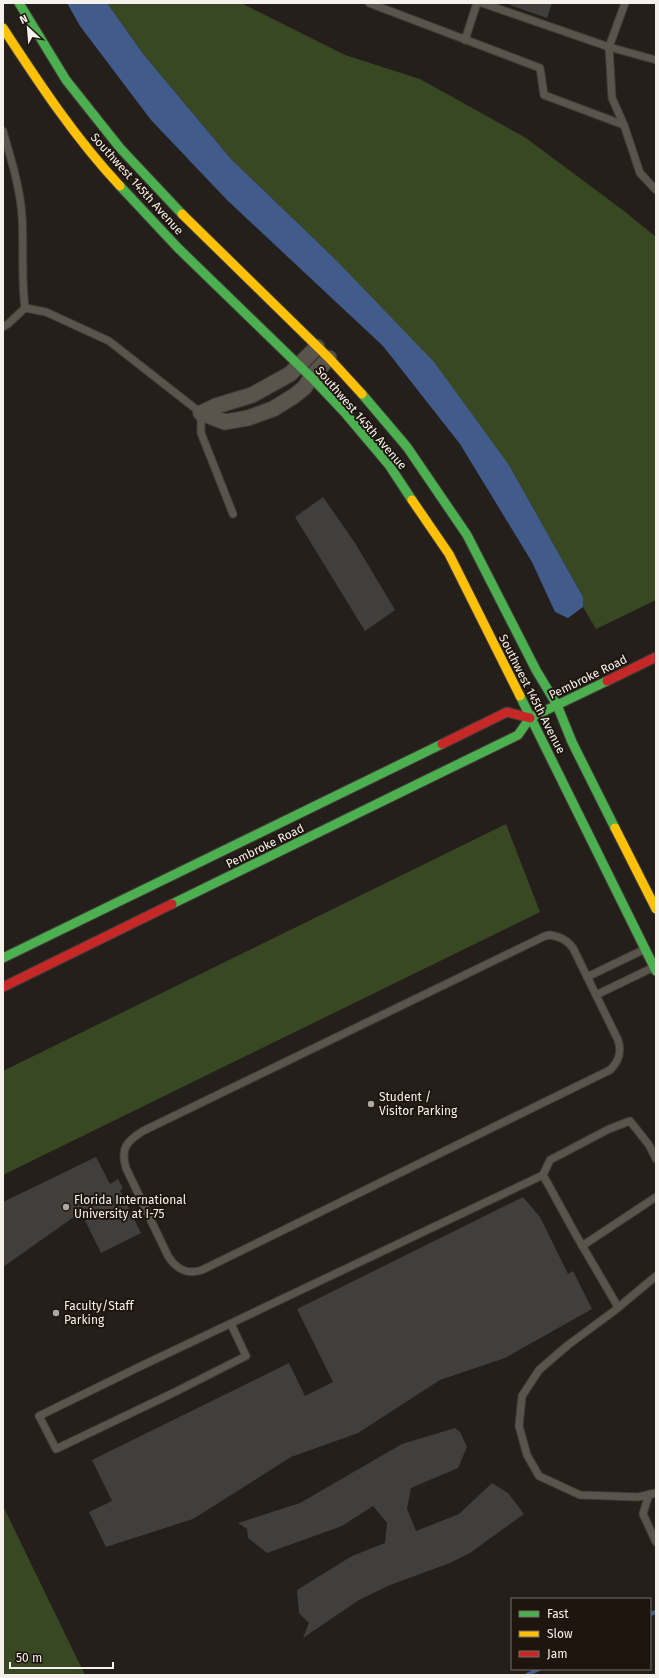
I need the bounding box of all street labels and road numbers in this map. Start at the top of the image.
street label: Southwest 145th Avenue [88,130,186,238]
street label: Southwest 145th Avenue [312,364,410,472]
street label: Southwest 145th Avenue [496,632,568,756]
street label: Pembroke Road [547,652,629,702]
street label: Pembroke Road [224,821,306,871]

